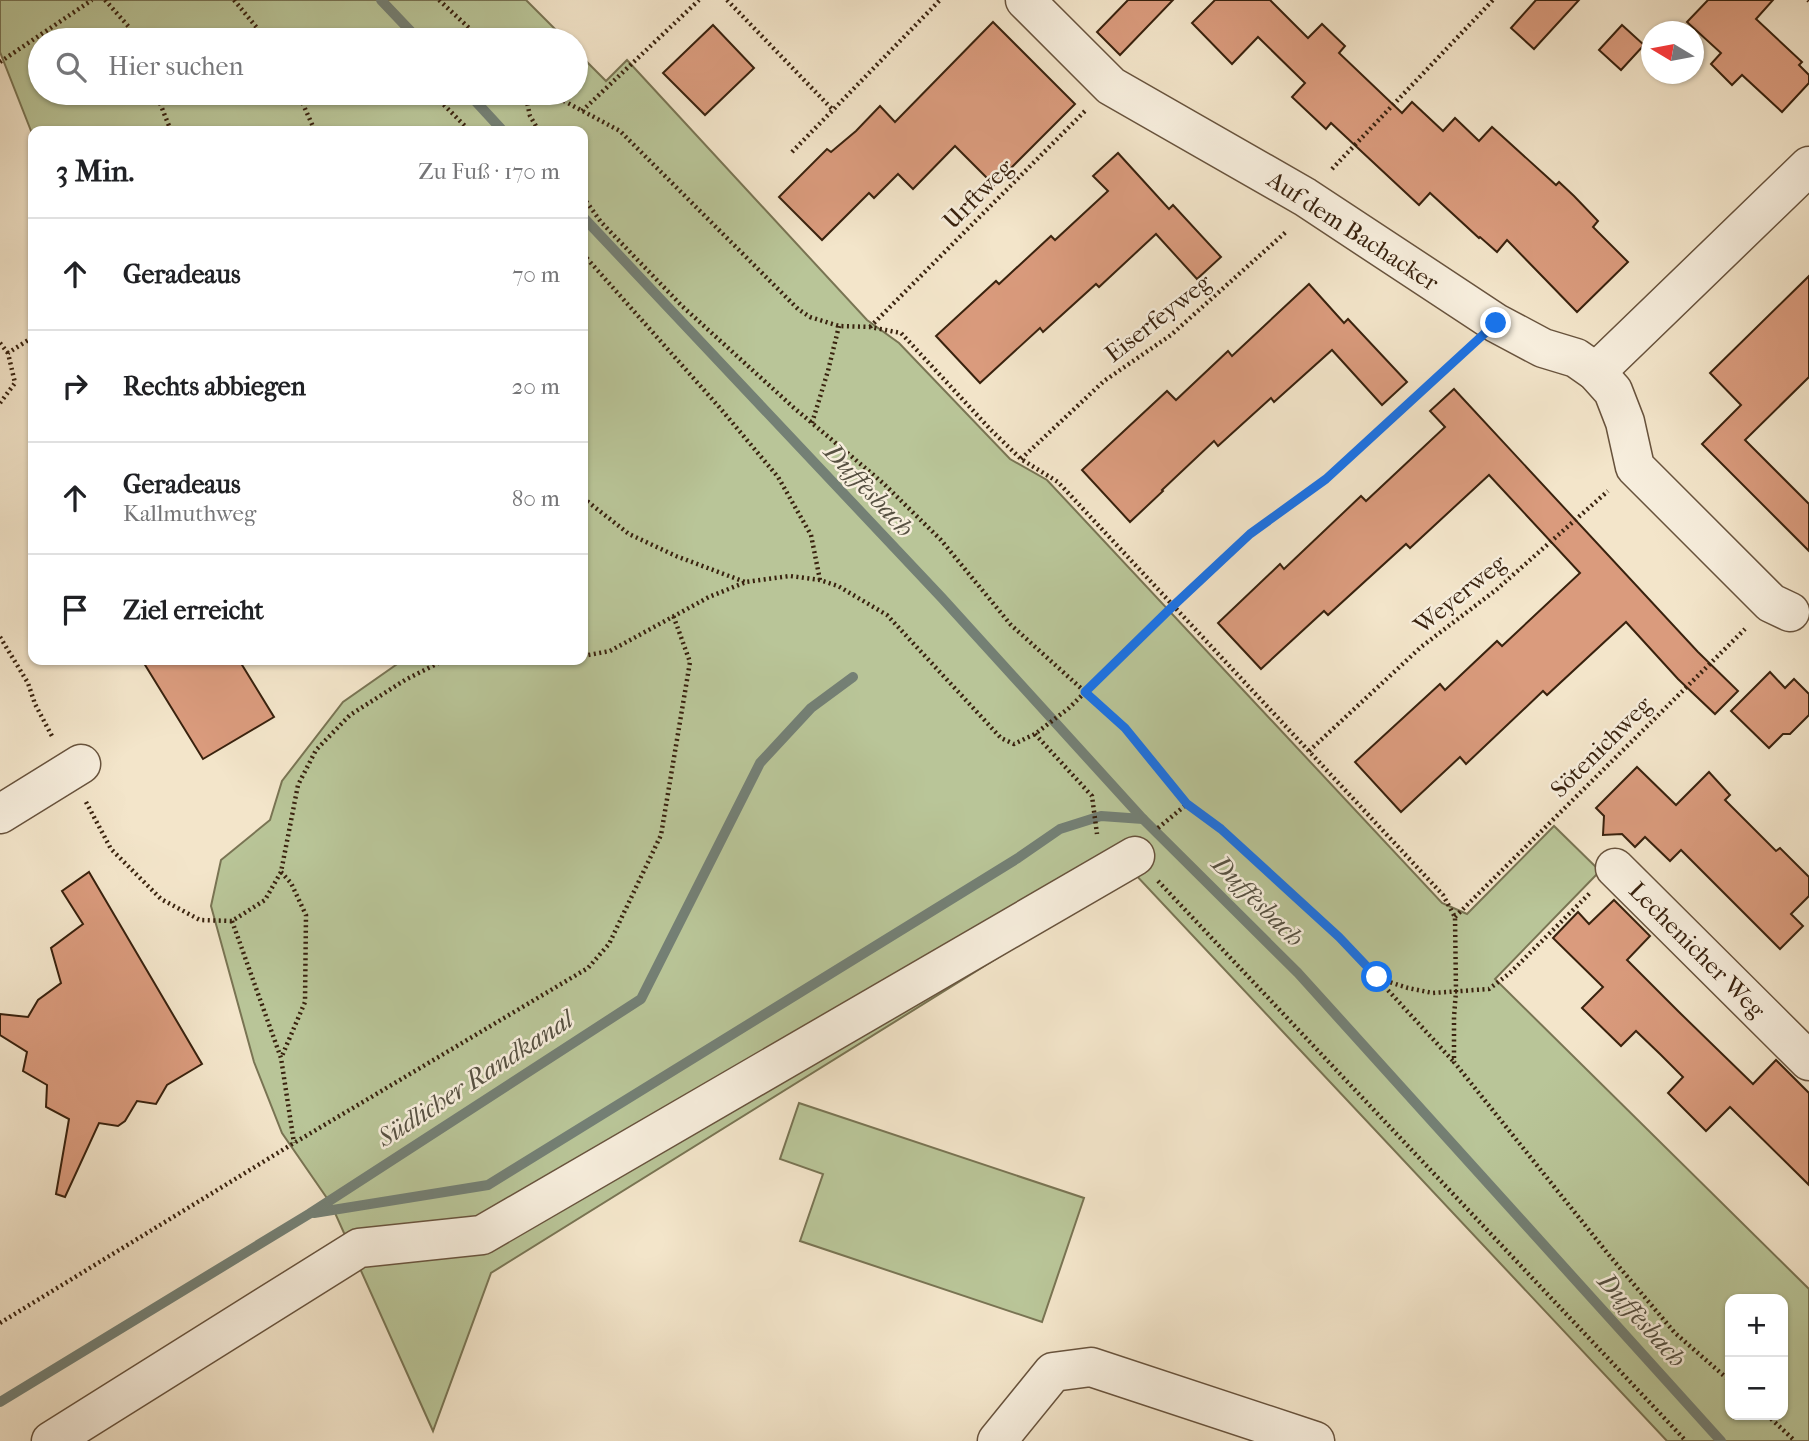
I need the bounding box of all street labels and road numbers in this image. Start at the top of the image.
street label: Urftweg [937,152,1020,235]
street label: Auf dem Bachacker [1261,165,1444,297]
street label: Eiserfeyweg [1099,267,1217,368]
street label: Weyerweg [1408,548,1512,640]
street label: Sötenichweg [1545,690,1658,803]
street label: Lechenicher Weg [1623,876,1772,1025]

